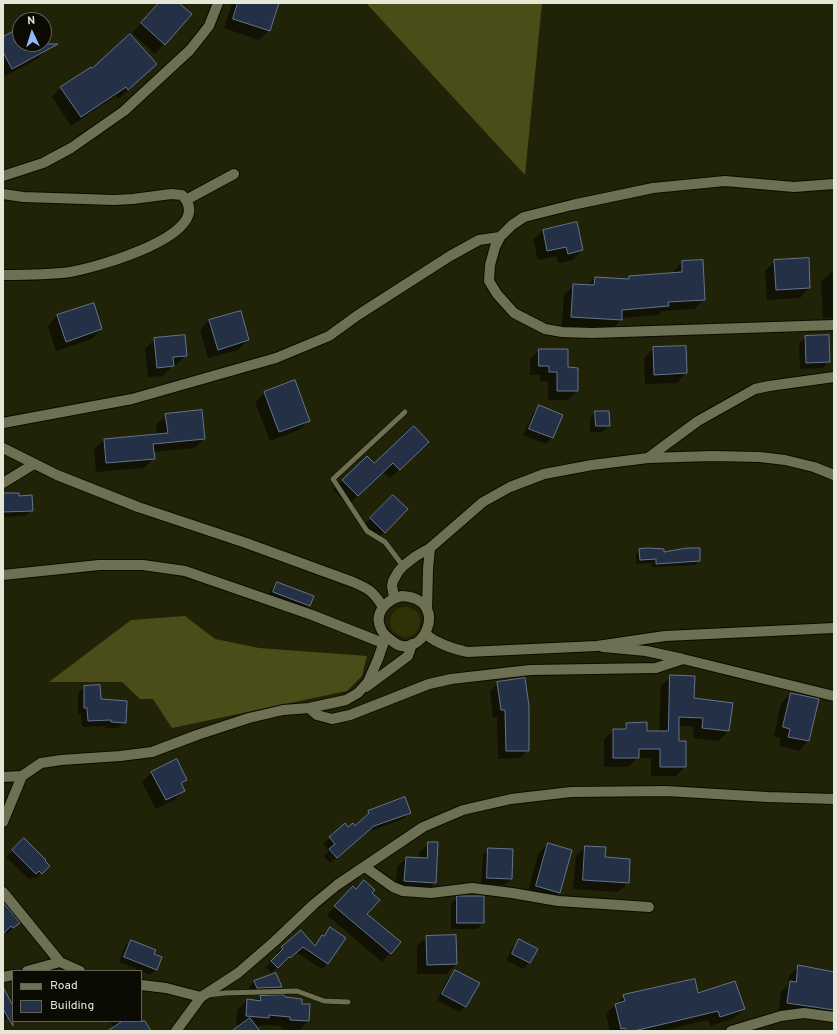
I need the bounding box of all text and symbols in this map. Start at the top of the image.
north arrow [12,12,52,52]
text: N [27,14,36,28]
legend [12,970,142,1022]
text: Road [50,978,78,994]
text: Building [50,998,94,1014]

